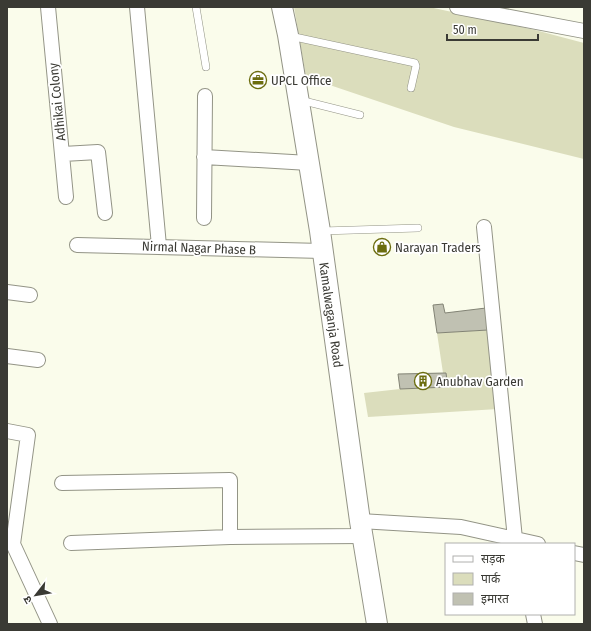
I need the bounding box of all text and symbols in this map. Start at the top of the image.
scale bar [447,16,538,42]
text: 50 m [453,23,477,37]
street label: Adhikai Colony [45,62,69,142]
office icon: UPCL Office [248,70,268,90]
place label: UPCL Office [271,73,332,88]
shop icon: Narayan Traders [372,237,392,257]
street label: Nirmal Nagar Phase B [142,239,256,257]
place label: Narayan Traders [395,240,481,255]
street label: Kamalwaganja Road [316,261,346,369]
building icon: Anubhav Garden [413,371,433,391]
place label: Anubhav Garden [436,374,524,389]
legend [445,543,575,615]
text: सड़क [481,552,506,566]
text: पार्क [481,572,501,586]
north arrow [16,575,56,615]
text: इमारत [481,592,510,606]
text: उ [20,593,35,606]

